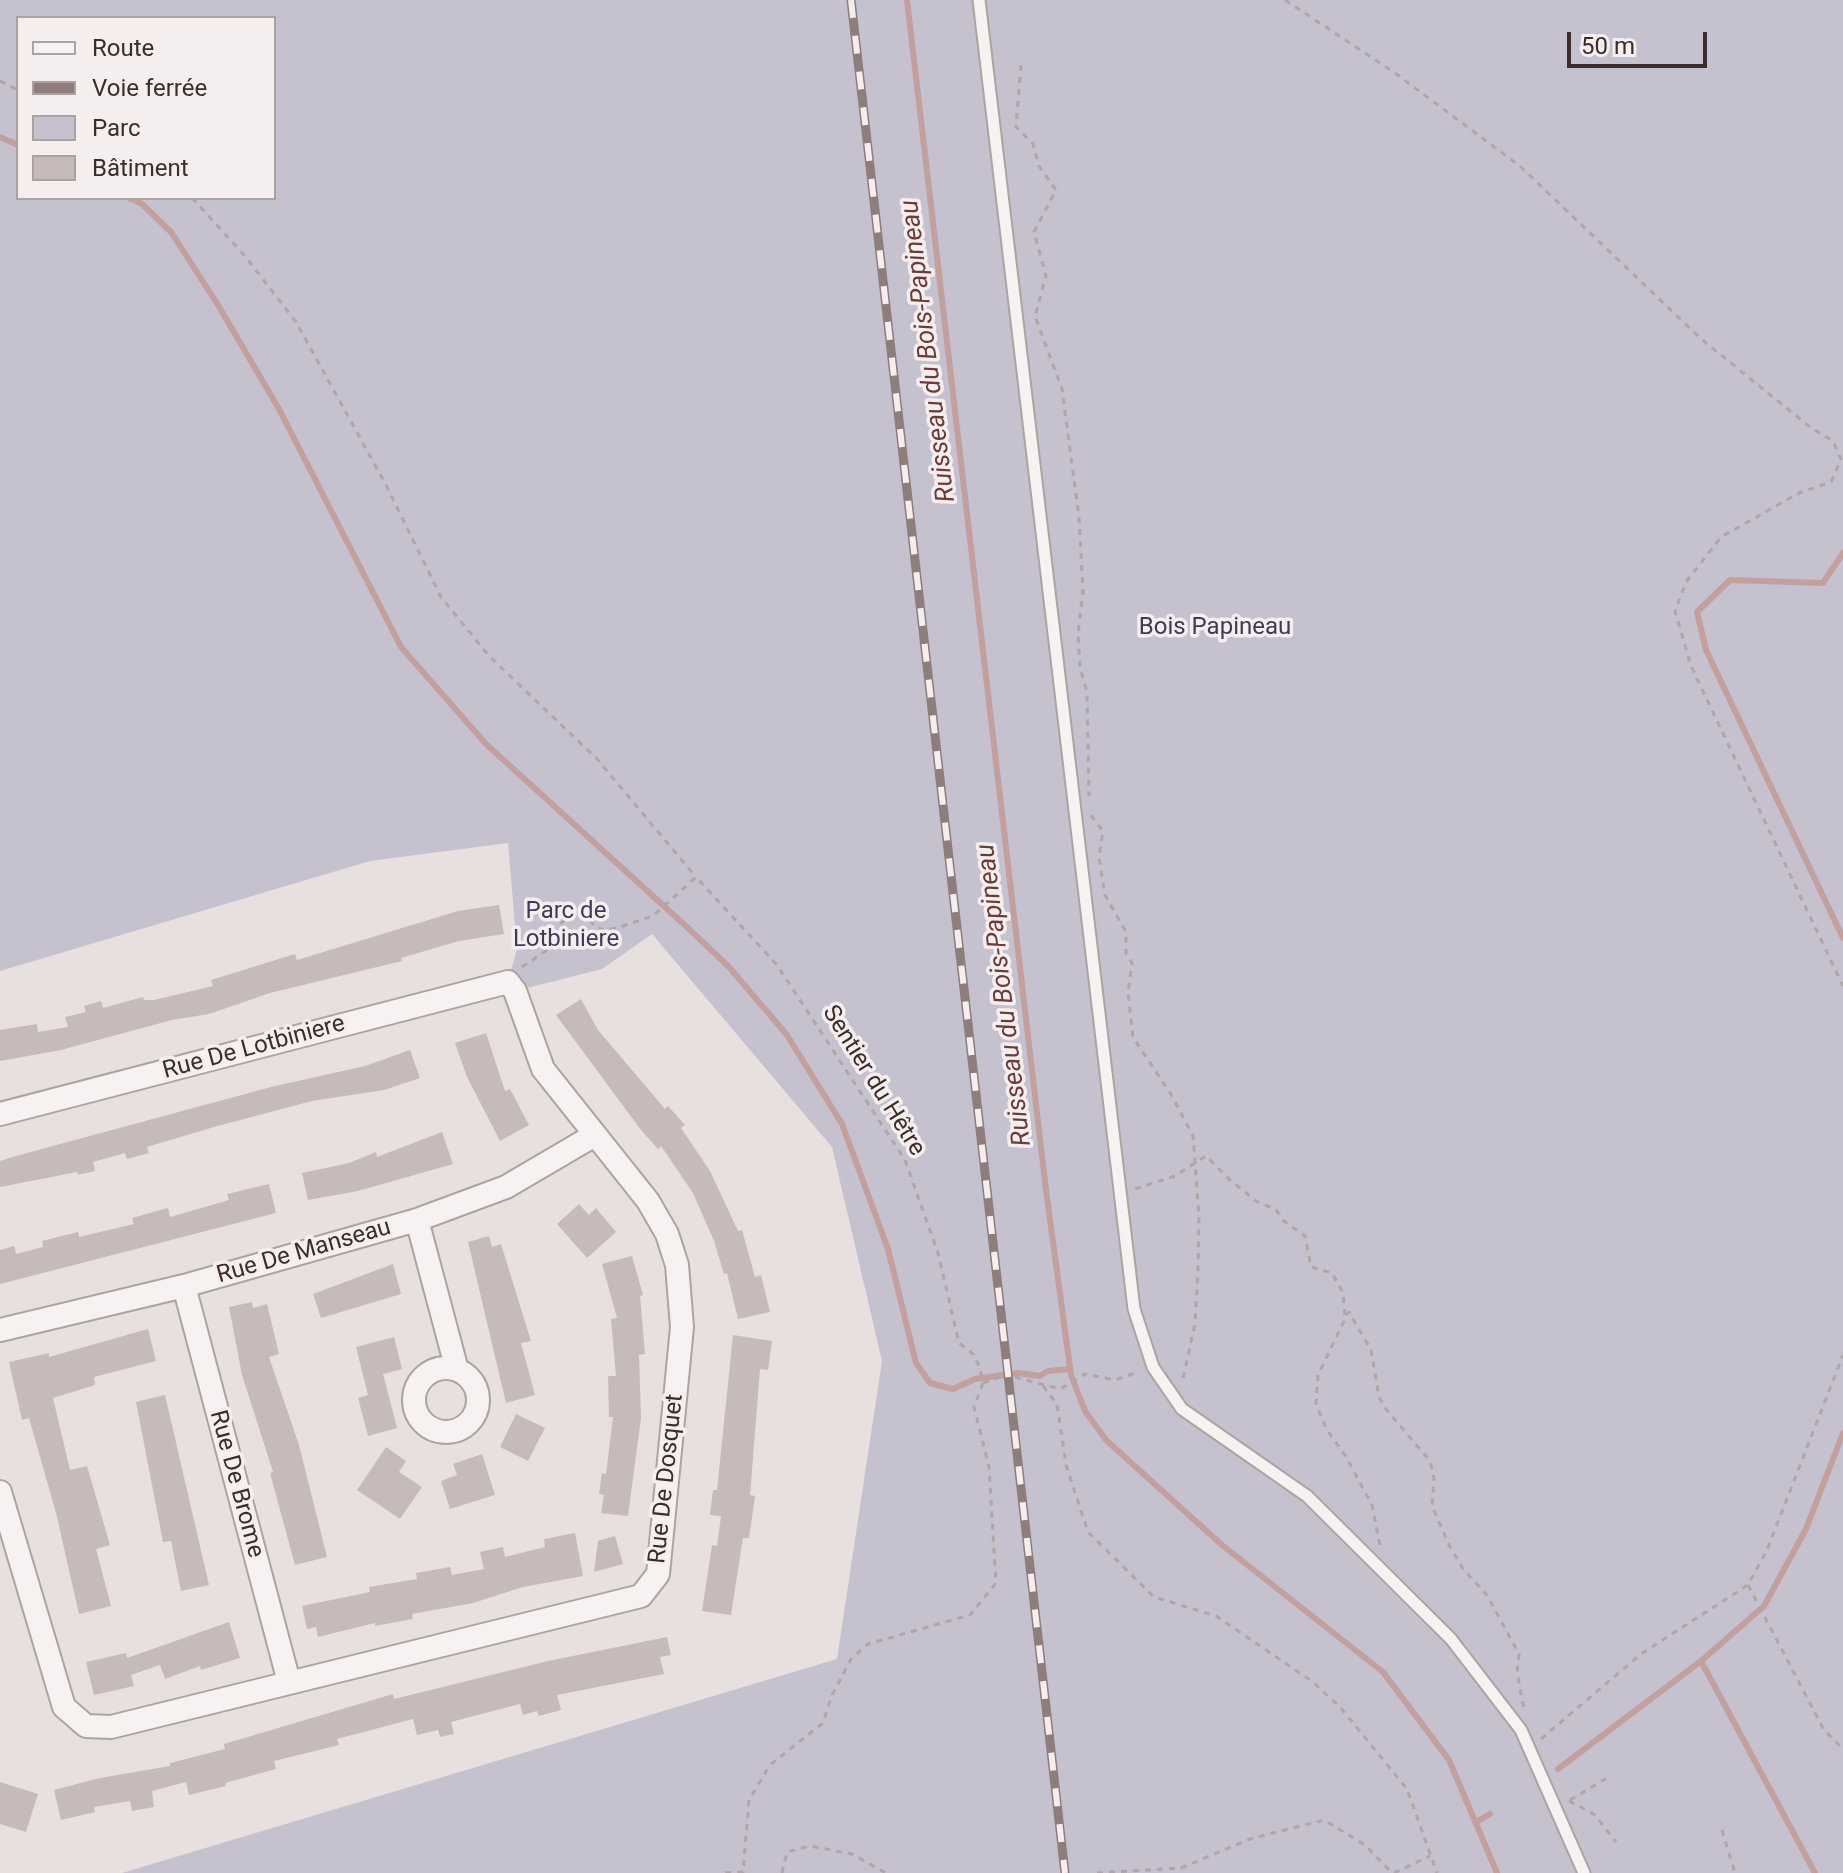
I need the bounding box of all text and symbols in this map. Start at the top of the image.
legend [16,16,276,200]
scale bar [1571,16,1711,66]
text: 50 m [1581,32,1635,60]
text: Route [92,34,154,62]
text: Voie ferrée [92,74,207,102]
text: Parc [92,114,141,142]
text: Bâtiment [92,154,189,182]
water label: Ruisseau du Bois-Papineau [895,198,963,504]
park label: Bois Papineau [1139,614,1291,642]
water label: Ruisseau du Bois-Papineau [971,842,1039,1148]
park label: Parc de Lotbiniere [513,898,619,954]
street label: Sentier du Hêtre [815,1001,931,1161]
street label: Rue De Lotbiniere [160,1010,348,1086]
street label: Rue De Manseau [214,1213,394,1291]
street label: Rue De Dosquet [644,1393,690,1565]
street label: Rue De Brome [202,1407,270,1561]

